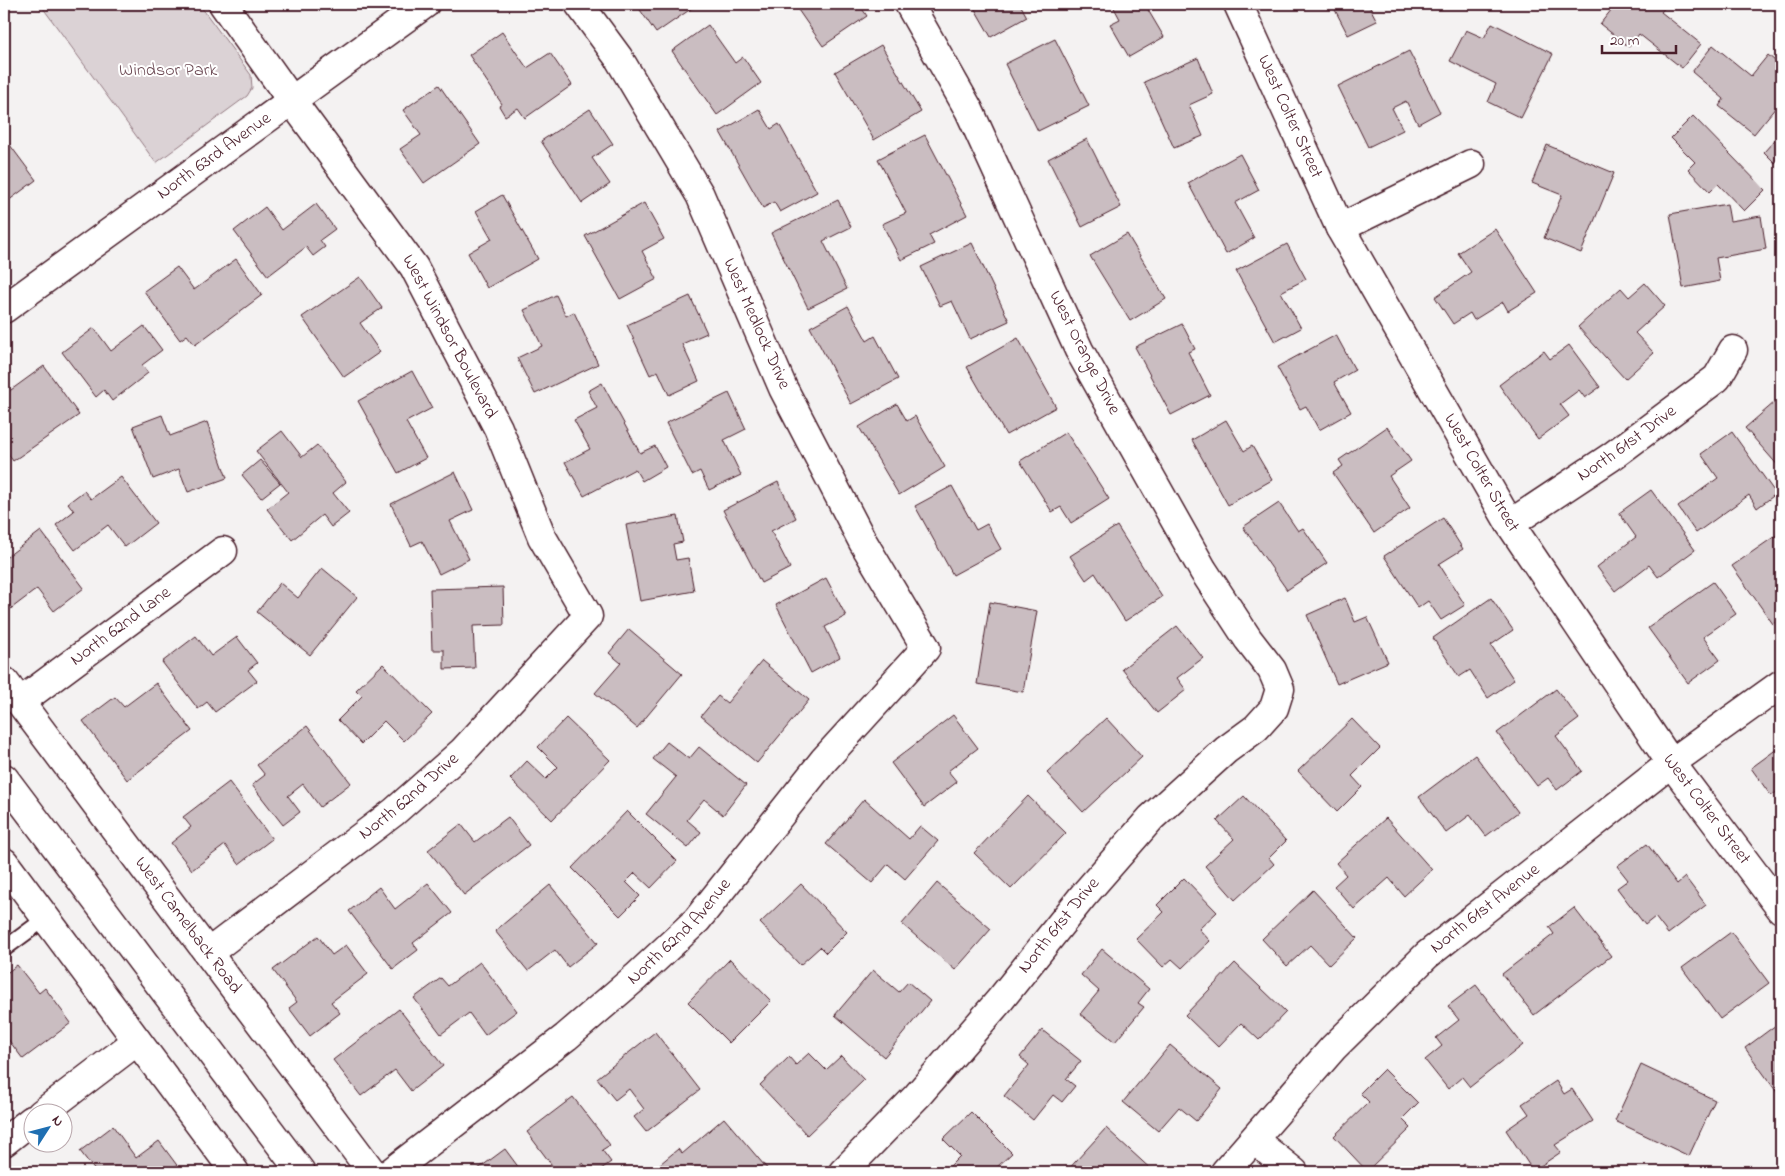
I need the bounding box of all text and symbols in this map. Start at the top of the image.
scale bar [1602,22,1676,54]
text: 20 m [1610,30,1640,52]
street label: West Colter Street [1250,51,1329,183]
park label: Windsor Park [119,58,217,84]
street label: North 63rd Avenue [152,106,278,207]
street label: West Windsor Boulevard [395,250,503,424]
street label: West Medlock Drive [715,254,797,395]
street label: West Orange Drive [1041,287,1127,421]
street label: North 61st Drive [1572,399,1683,489]
street label: West Colter Street [1436,409,1525,538]
street label: North 62nd Lane [65,580,178,673]
street label: North 62nd Drive [354,746,466,847]
street label: West Colter Street [1656,749,1757,871]
street label: West Camelback Road [128,852,247,1000]
street label: North 61st Avenue [1425,857,1547,961]
street label: North 61st Drive [1013,871,1107,980]
street label: North 62nd Avenue [622,872,739,992]
north arrow [22,1104,72,1154]
text: N [46,1111,69,1131]

